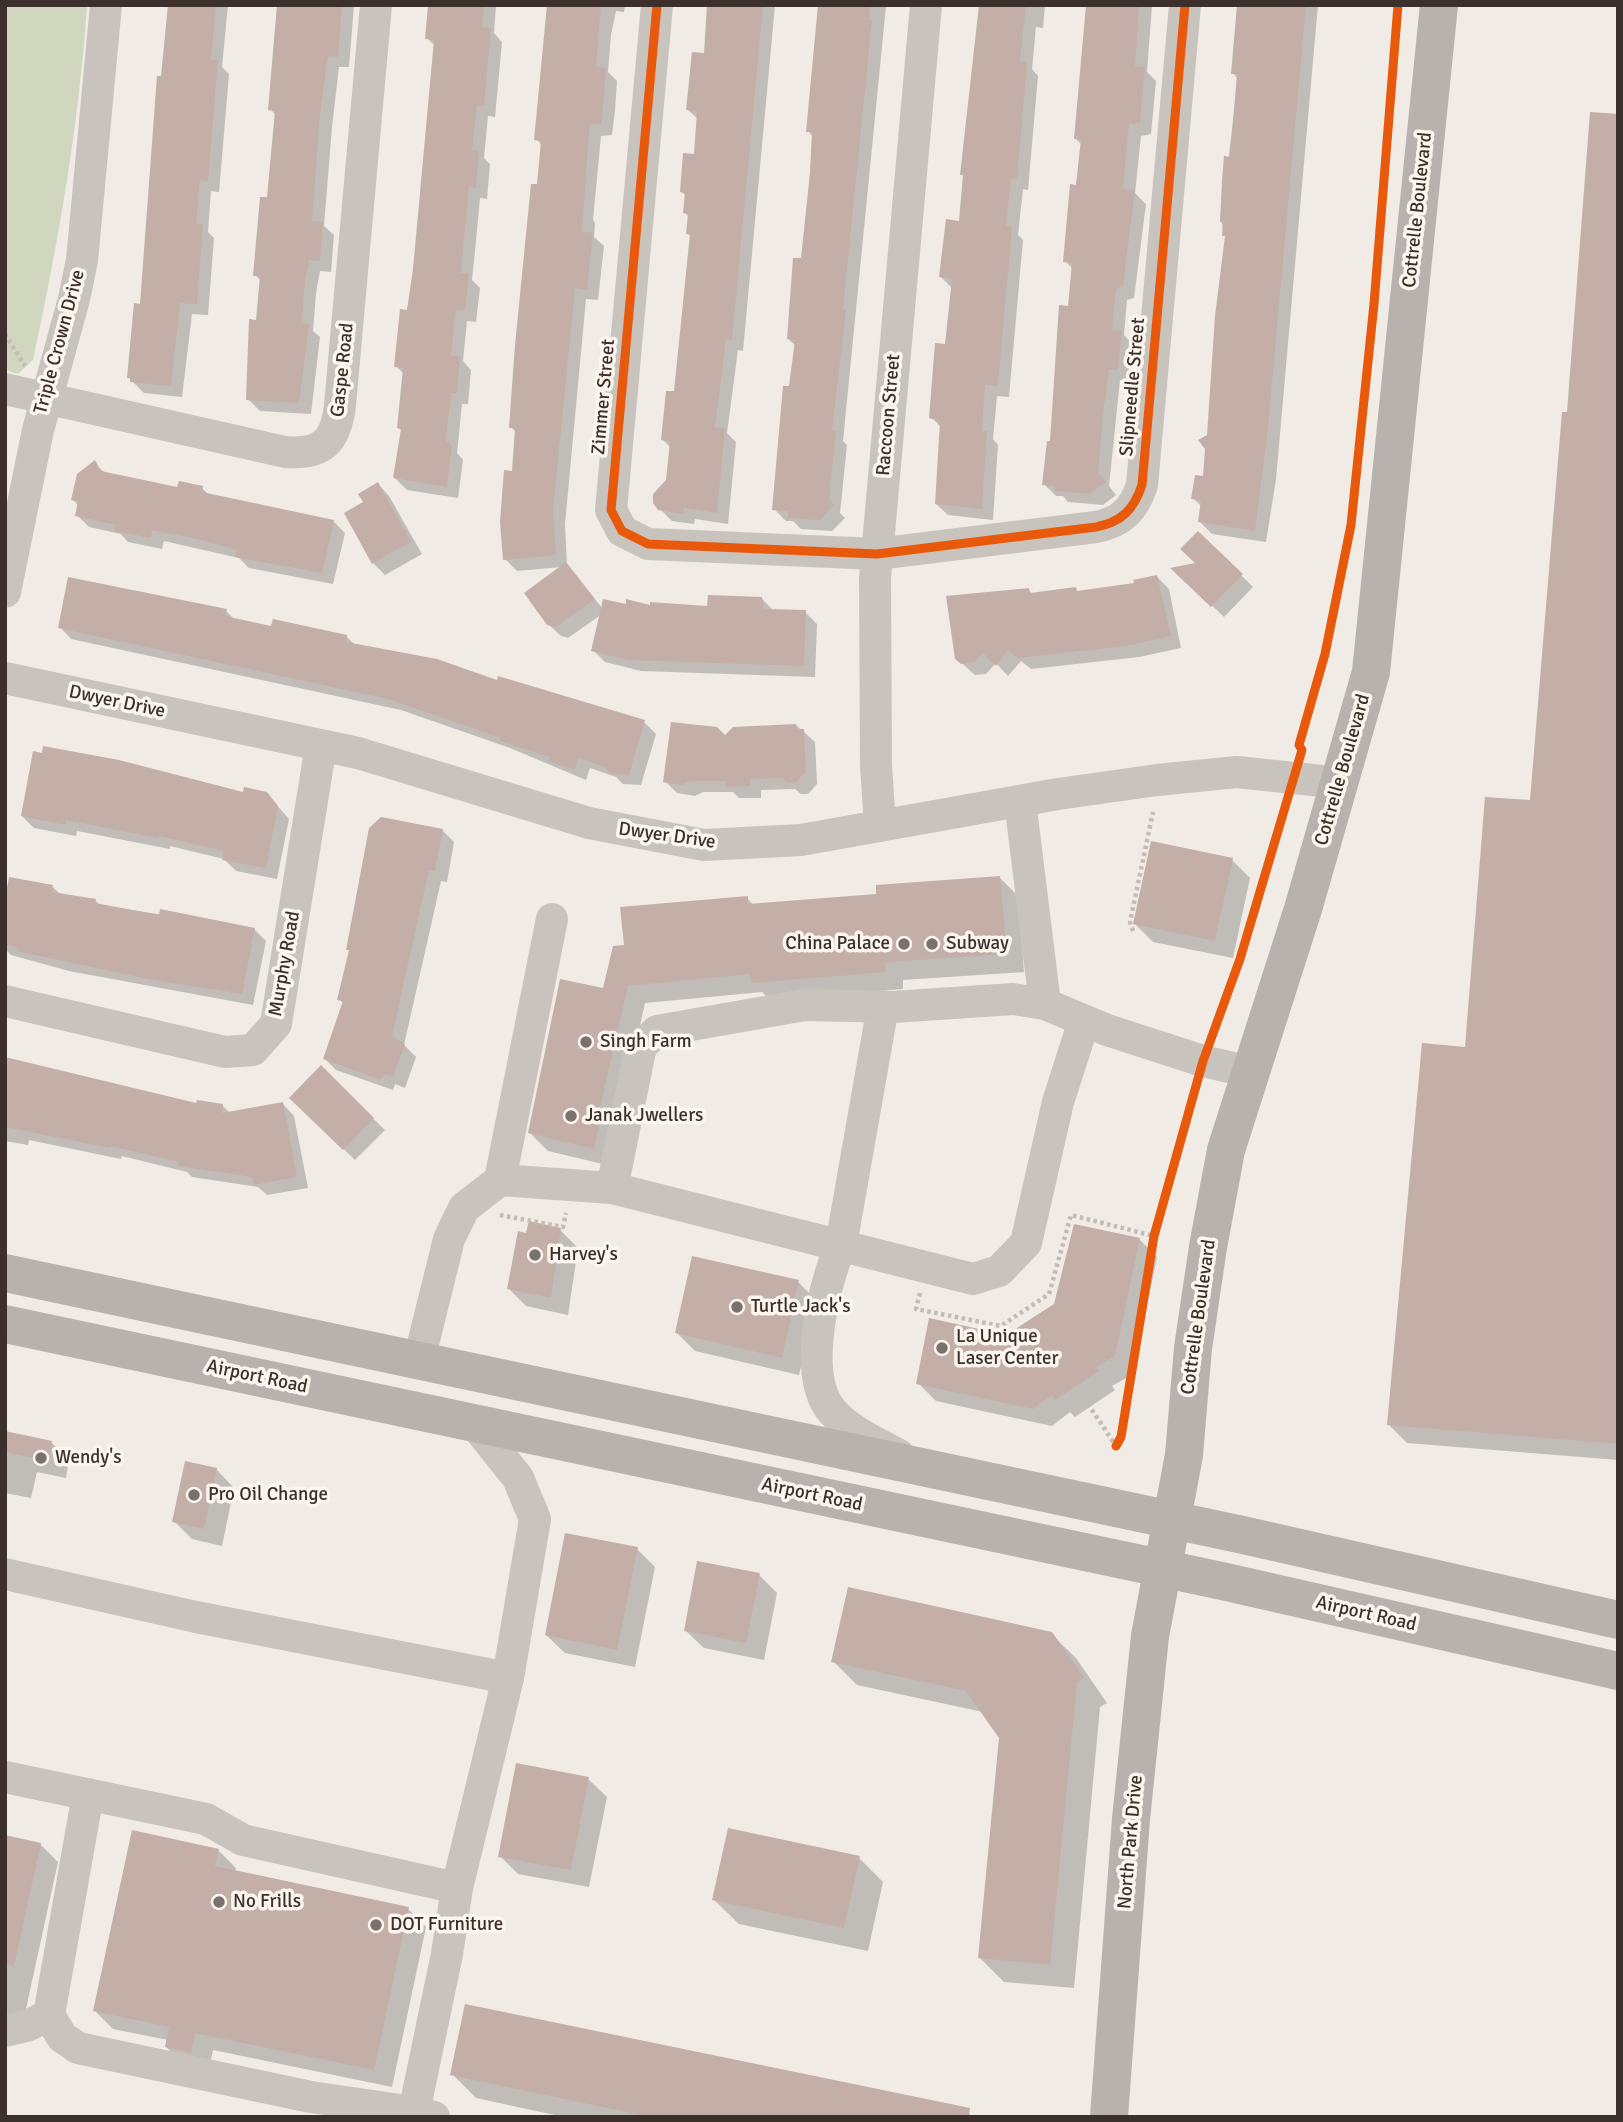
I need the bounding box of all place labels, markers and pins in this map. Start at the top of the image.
place label: China Palace [785,933,890,955]
place label: Subway [946,933,1009,955]
marker: China Palace [896,936,912,952]
marker: Subway [924,936,940,952]
place label: Singh Farm [600,1031,692,1053]
marker: Singh Farm [578,1034,594,1050]
place label: Janak Jwellers [585,1105,703,1127]
marker: Janak Jwellers [563,1108,579,1124]
place label: Harvey's [549,1244,618,1266]
marker: Harvey's [527,1247,543,1263]
place label: Turtle Jack's [751,1296,851,1318]
marker: Turtle Jack's [729,1299,745,1315]
place label: La Unique Laser Center [956,1326,1059,1370]
marker: La Unique Laser Center [934,1340,950,1356]
place label: Wendy's [55,1447,121,1469]
marker: Wendy's [33,1450,49,1466]
place label: Pro Oil Change [208,1484,328,1506]
marker: Pro Oil Change [186,1487,202,1503]
place label: No Frills [233,1891,301,1913]
marker: No Frills [211,1894,227,1910]
place label: DOT Furniture [390,1914,503,1936]
marker: DOT Furniture [368,1917,384,1933]

